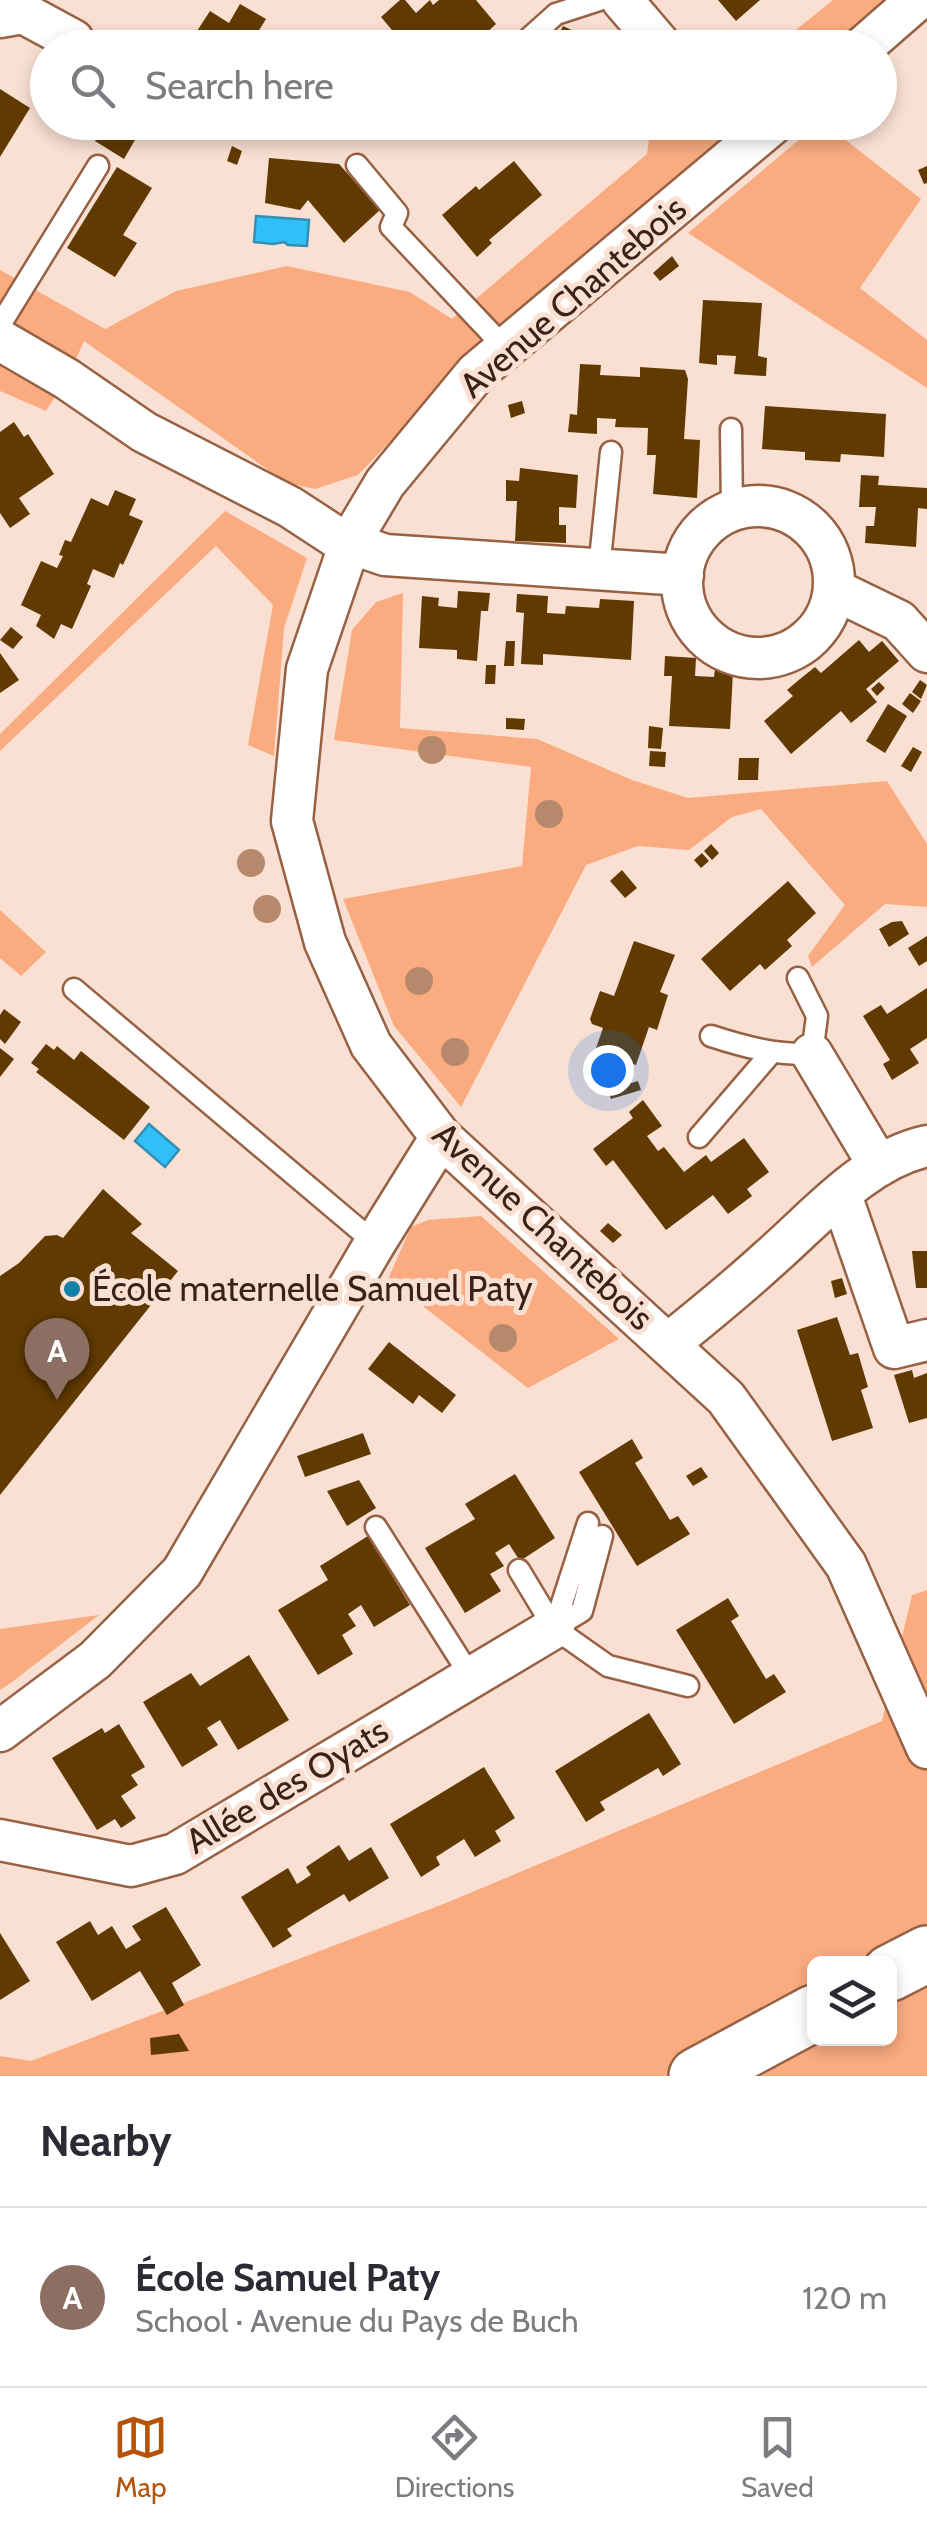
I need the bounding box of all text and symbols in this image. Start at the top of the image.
search box [30,30,897,140]
icon: search [65,58,120,113]
text: Search here [145,62,334,109]
street label: Avenue Chantebois [451,187,695,407]
your location [583,1045,634,1096]
street label: Avenue Chantebois [424,1113,662,1339]
place label: École maternelle Samuel Paty [92,1267,533,1310]
marker: École maternelle Samuel Paty [61,1278,83,1300]
pin: A [24,1318,90,1400]
street label: Allée des Oyats [178,1708,396,1863]
map controls [807,1956,897,2046]
button: layers [807,1956,897,2046]
text: Nearby [40,2115,172,2167]
text: École Samuel Paty [135,2254,440,2301]
text: A [62,2278,83,2317]
text: 120 m [802,2278,887,2317]
text: School · Avenue du Pays de Buch [135,2301,579,2340]
tab: Map [113,2410,168,2504]
tab: Directions [395,2410,514,2504]
tab: Saved [741,2410,814,2504]

